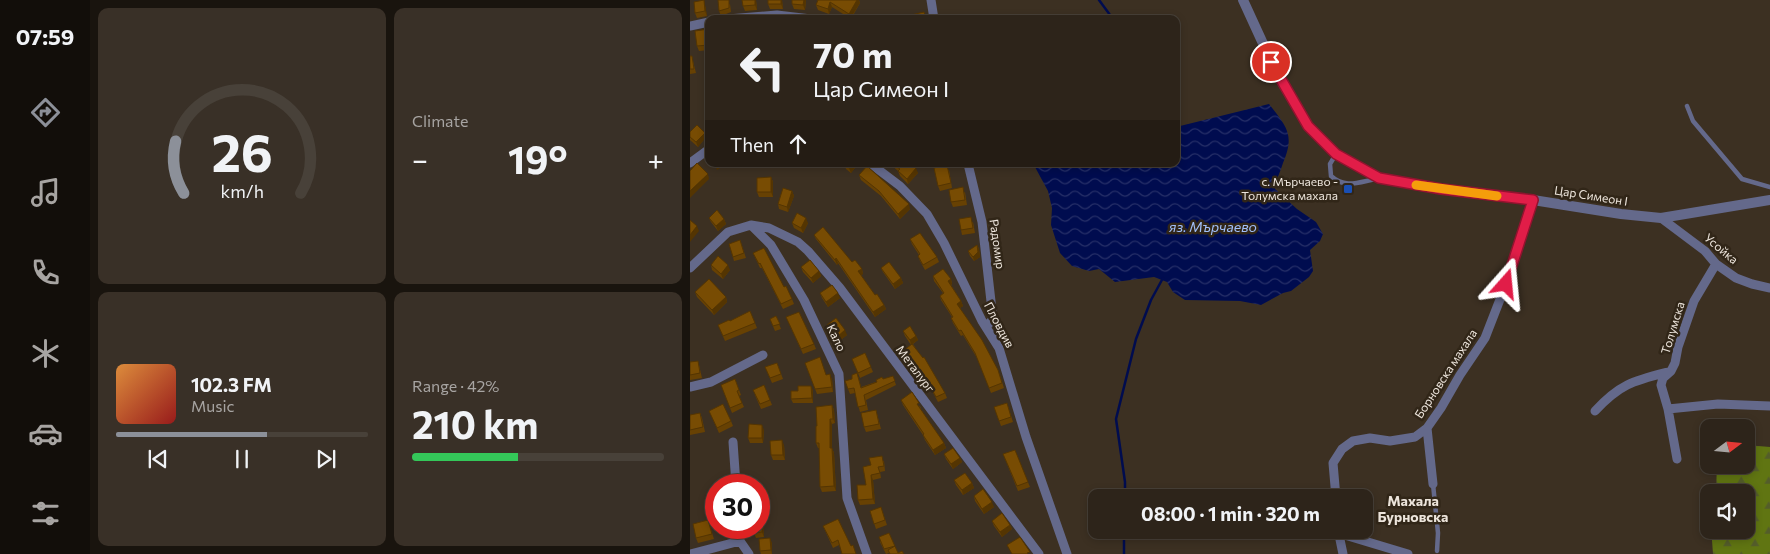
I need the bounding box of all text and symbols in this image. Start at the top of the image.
text: 07:59 [16,23,74,50]
text: 70 m [813,32,893,75]
icon: left [730,35,795,100]
pin [1250,41,1292,83]
icon: arrive [1257,48,1285,76]
text: Цар Симеон I [813,75,949,102]
icon: directions [28,95,63,130]
text: Climate [412,111,468,130]
text: 26 [211,119,273,183]
icon: ahead [784,130,812,158]
text: Then [730,133,774,156]
text: 19° [508,135,568,182]
text: − [412,142,428,176]
text: + [648,142,664,176]
place label: с. Мърчаево - Толумска махала [1241,174,1338,202]
icon: music [28,175,63,210]
text: km/h [220,180,264,202]
street label: Цар Симеон I [1553,182,1629,208]
marker: с. Мърчаево - Толумска махала [1342,183,1354,195]
street label: Радомир [988,218,1008,270]
water label: яз. Мърчаево [1168,218,1257,235]
street label: Усойка [1702,230,1741,266]
icon: phone [28,255,63,290]
position arrow [1479,257,1531,309]
street label: Пловдив [982,299,1018,350]
street label: Толумска [1657,300,1687,356]
street label: Кало [824,322,849,353]
street label: Борновска махала [1411,326,1479,421]
icon: climate [28,336,63,371]
street label: Металург [894,342,938,395]
text: 102.3 FM [191,373,272,396]
text: Range · 42% [412,376,499,395]
text: Music [191,396,235,415]
text: 210 km [412,400,538,447]
icon: car [28,416,63,451]
north arrow [1700,419,1755,474]
map controls [1700,419,1755,539]
icon: previous [144,445,172,473]
icon: pause [228,445,256,473]
icon: next [312,445,340,473]
speed limit sign: 30 [705,474,770,539]
button: sound [1700,484,1755,539]
district label: Махала Бурновска [1378,492,1448,525]
icon: filters [28,496,63,531]
text: 08:00 · 1 min · 320 m [1141,502,1320,525]

